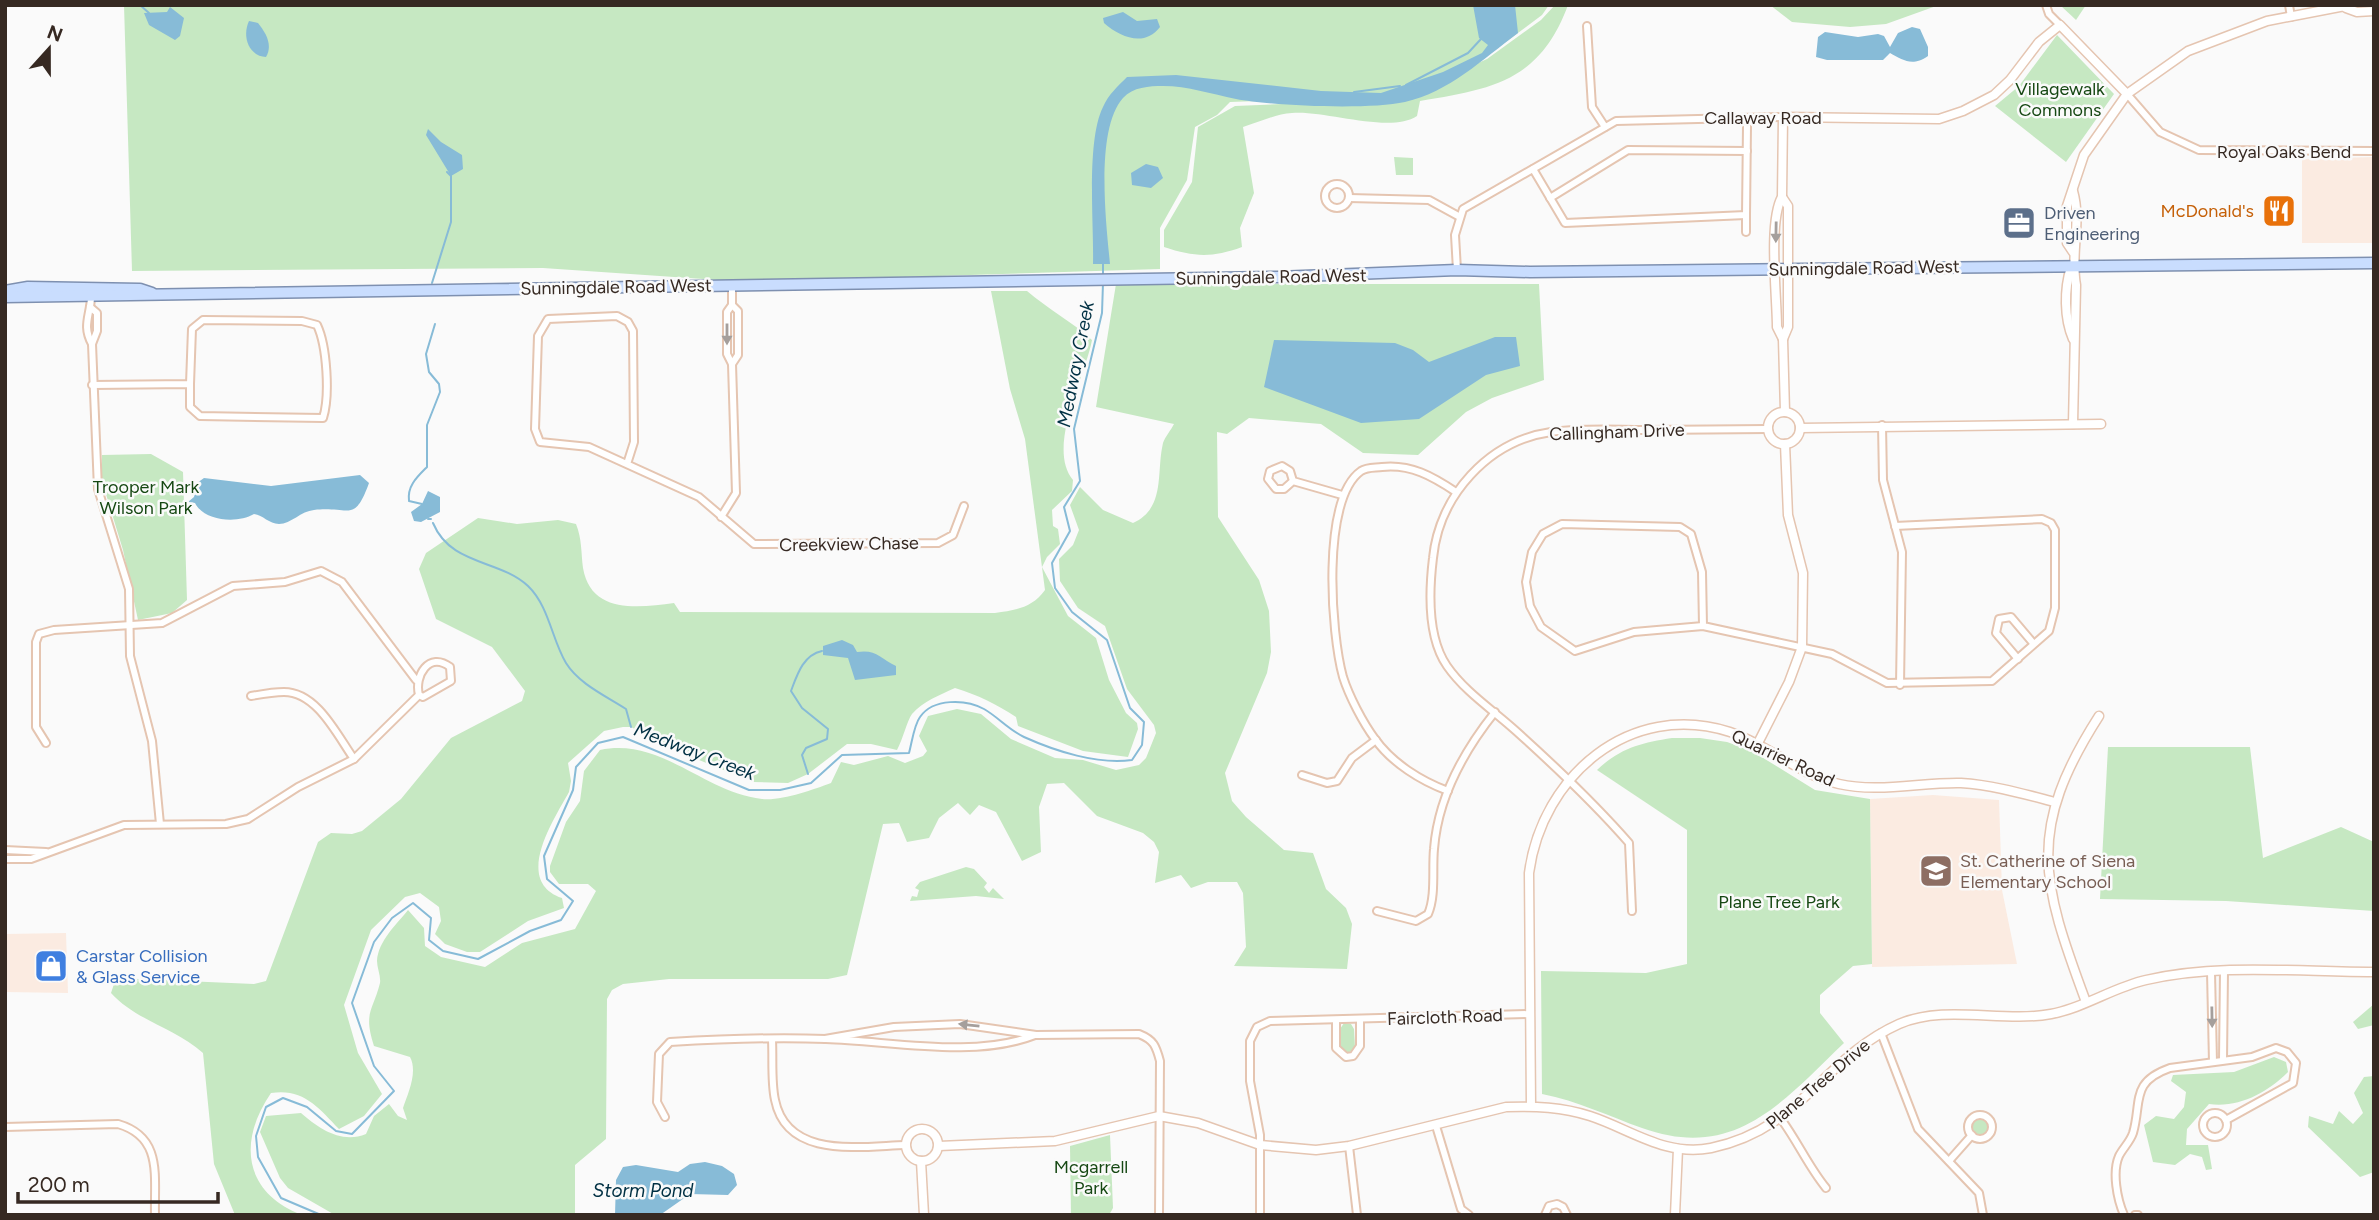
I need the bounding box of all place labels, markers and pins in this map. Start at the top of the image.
restaurant icon: McDonald's [2260,192,2298,230]
place label: McDonald's [2160,200,2254,222]
place label: Driven Engineering [2044,202,2140,245]
office icon: Driven Engineering [2000,204,2038,242]
place label: St. Catherine of Siena Elementary School [1960,850,2135,893]
school or university icon: St. Catherine of Siena Elementary School [1917,852,1955,890]
place label: Carstar Collision & Glass Service [76,945,208,988]
shop icon: Carstar Collision & Glass Service [32,947,70,985]

